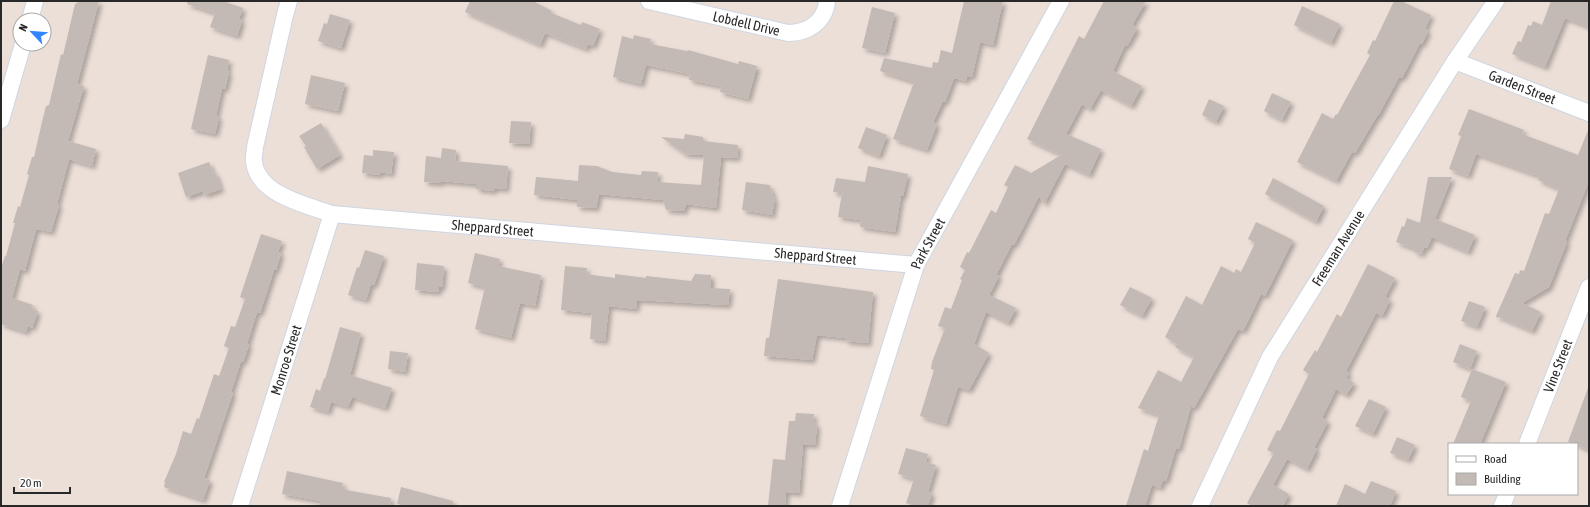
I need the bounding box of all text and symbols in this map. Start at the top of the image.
street label: Lobdell Drive [711,8,781,39]
north arrow [12,12,52,52]
text: N [16,22,30,33]
street label: Garden Street [1486,67,1558,107]
street label: Freeman Avenue [1308,207,1368,289]
street label: Park Street [907,215,948,271]
street label: Sheppard Street [451,216,534,240]
street label: Sheppard Street [774,245,857,268]
street label: Monroe Street [267,323,305,397]
street label: Vine Street [1540,337,1576,395]
legend [1448,443,1578,495]
text: Road [1484,452,1507,466]
scale bar [14,469,70,495]
text: Building [1484,472,1522,486]
text: 20 m [20,476,42,490]

